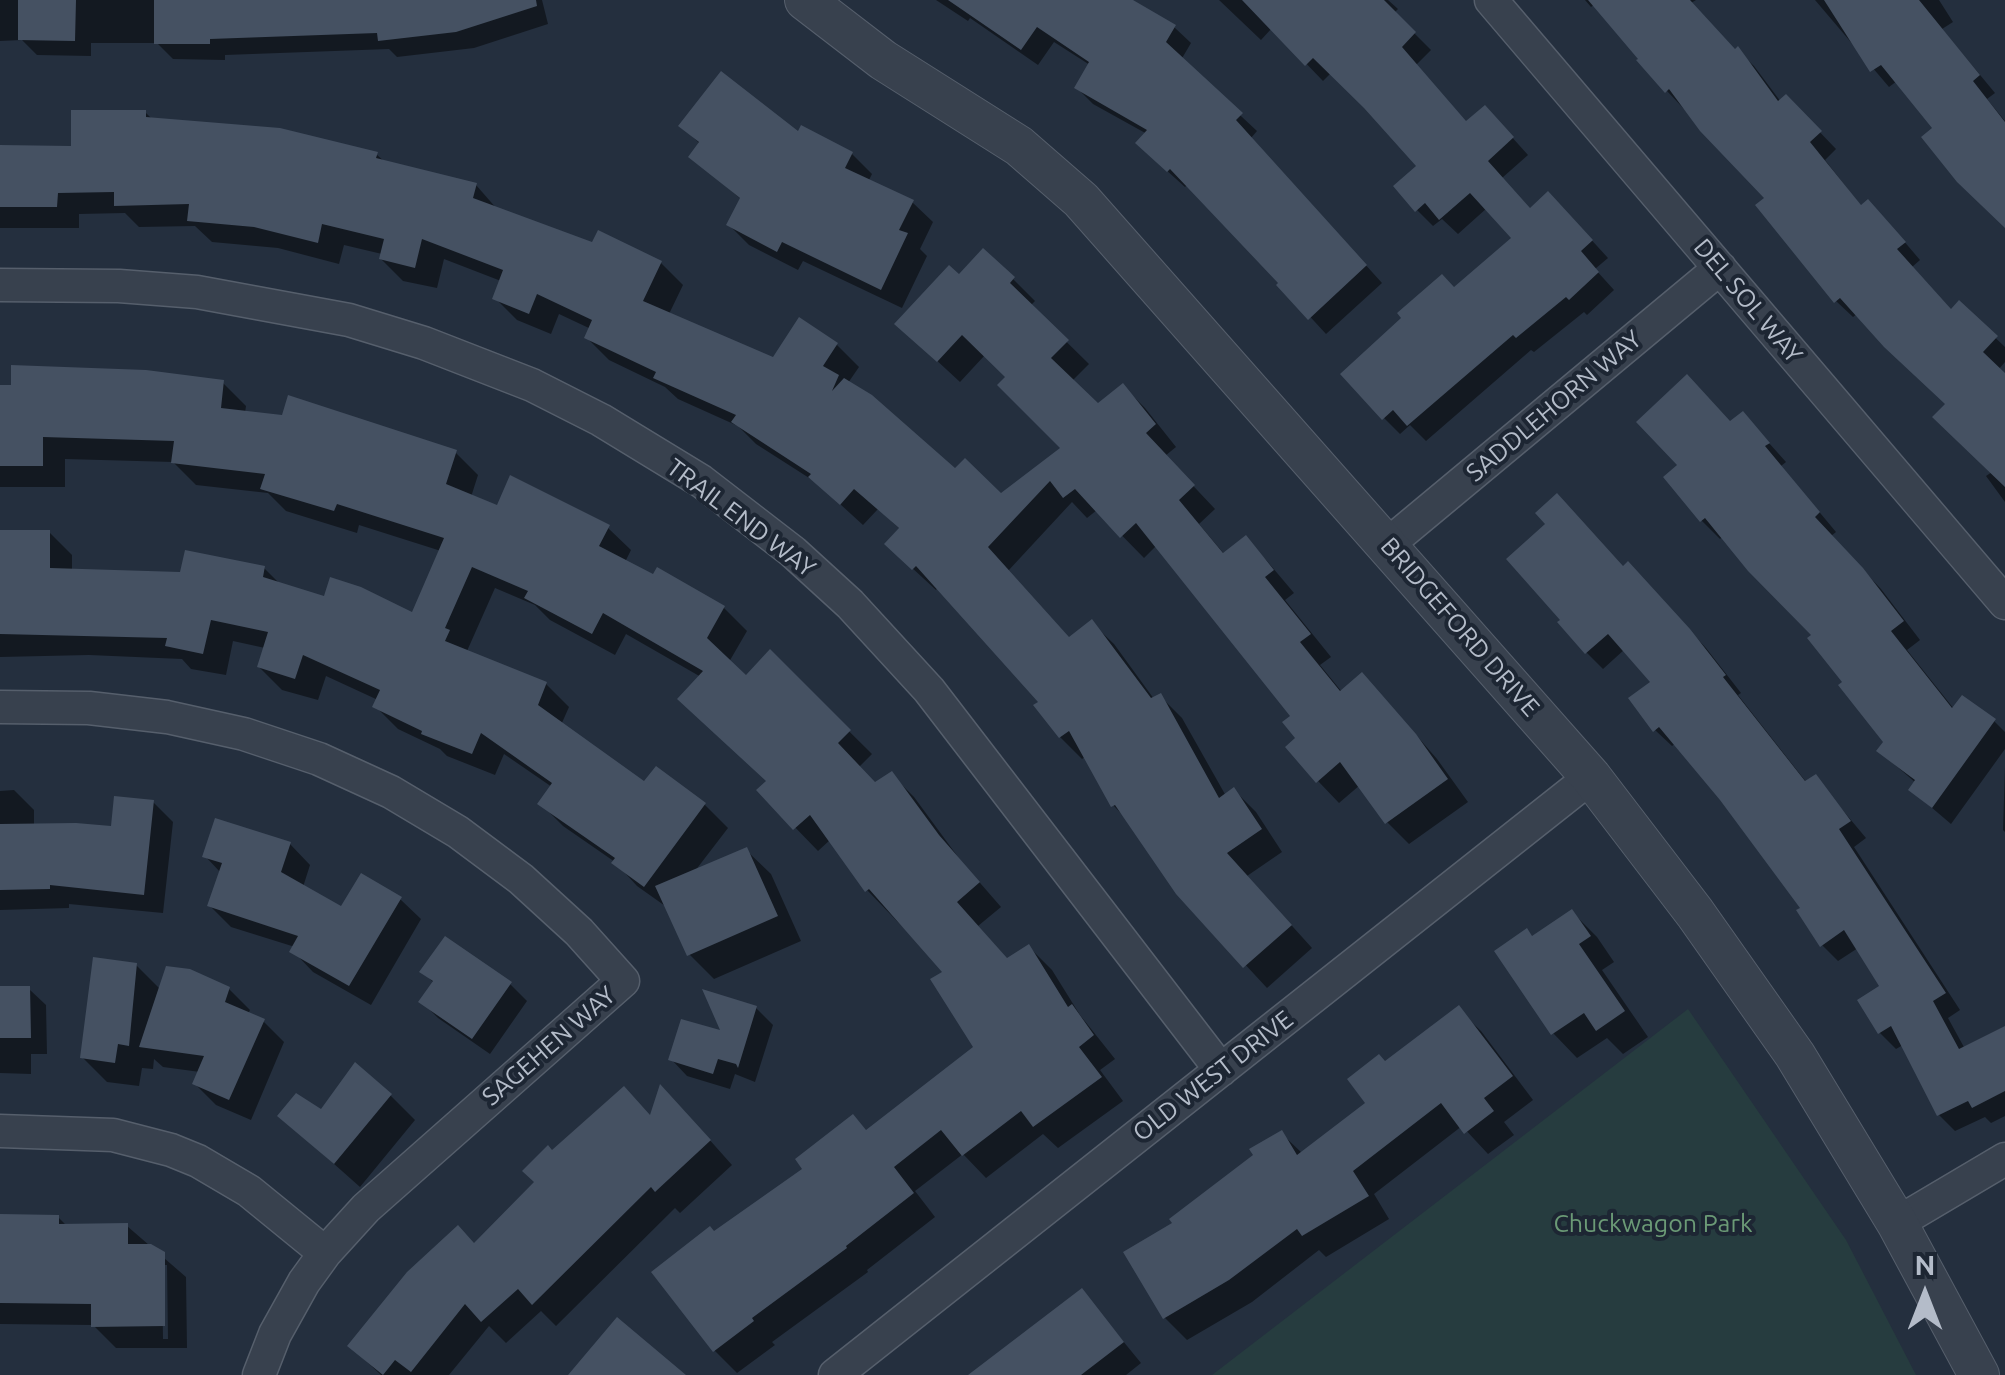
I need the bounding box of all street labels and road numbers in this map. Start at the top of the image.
street label: DEL SOL WAY [1687,233,1809,369]
street label: SADDLEHORN WAY [1460,324,1648,488]
street label: TRAIL END WAY [661,452,821,584]
street label: BRIDGEFORD DRIVE [1374,531,1546,723]
street label: SAGEHEN WAY [476,980,622,1112]
street label: OLD WEST DRIVE [1127,1004,1299,1148]

